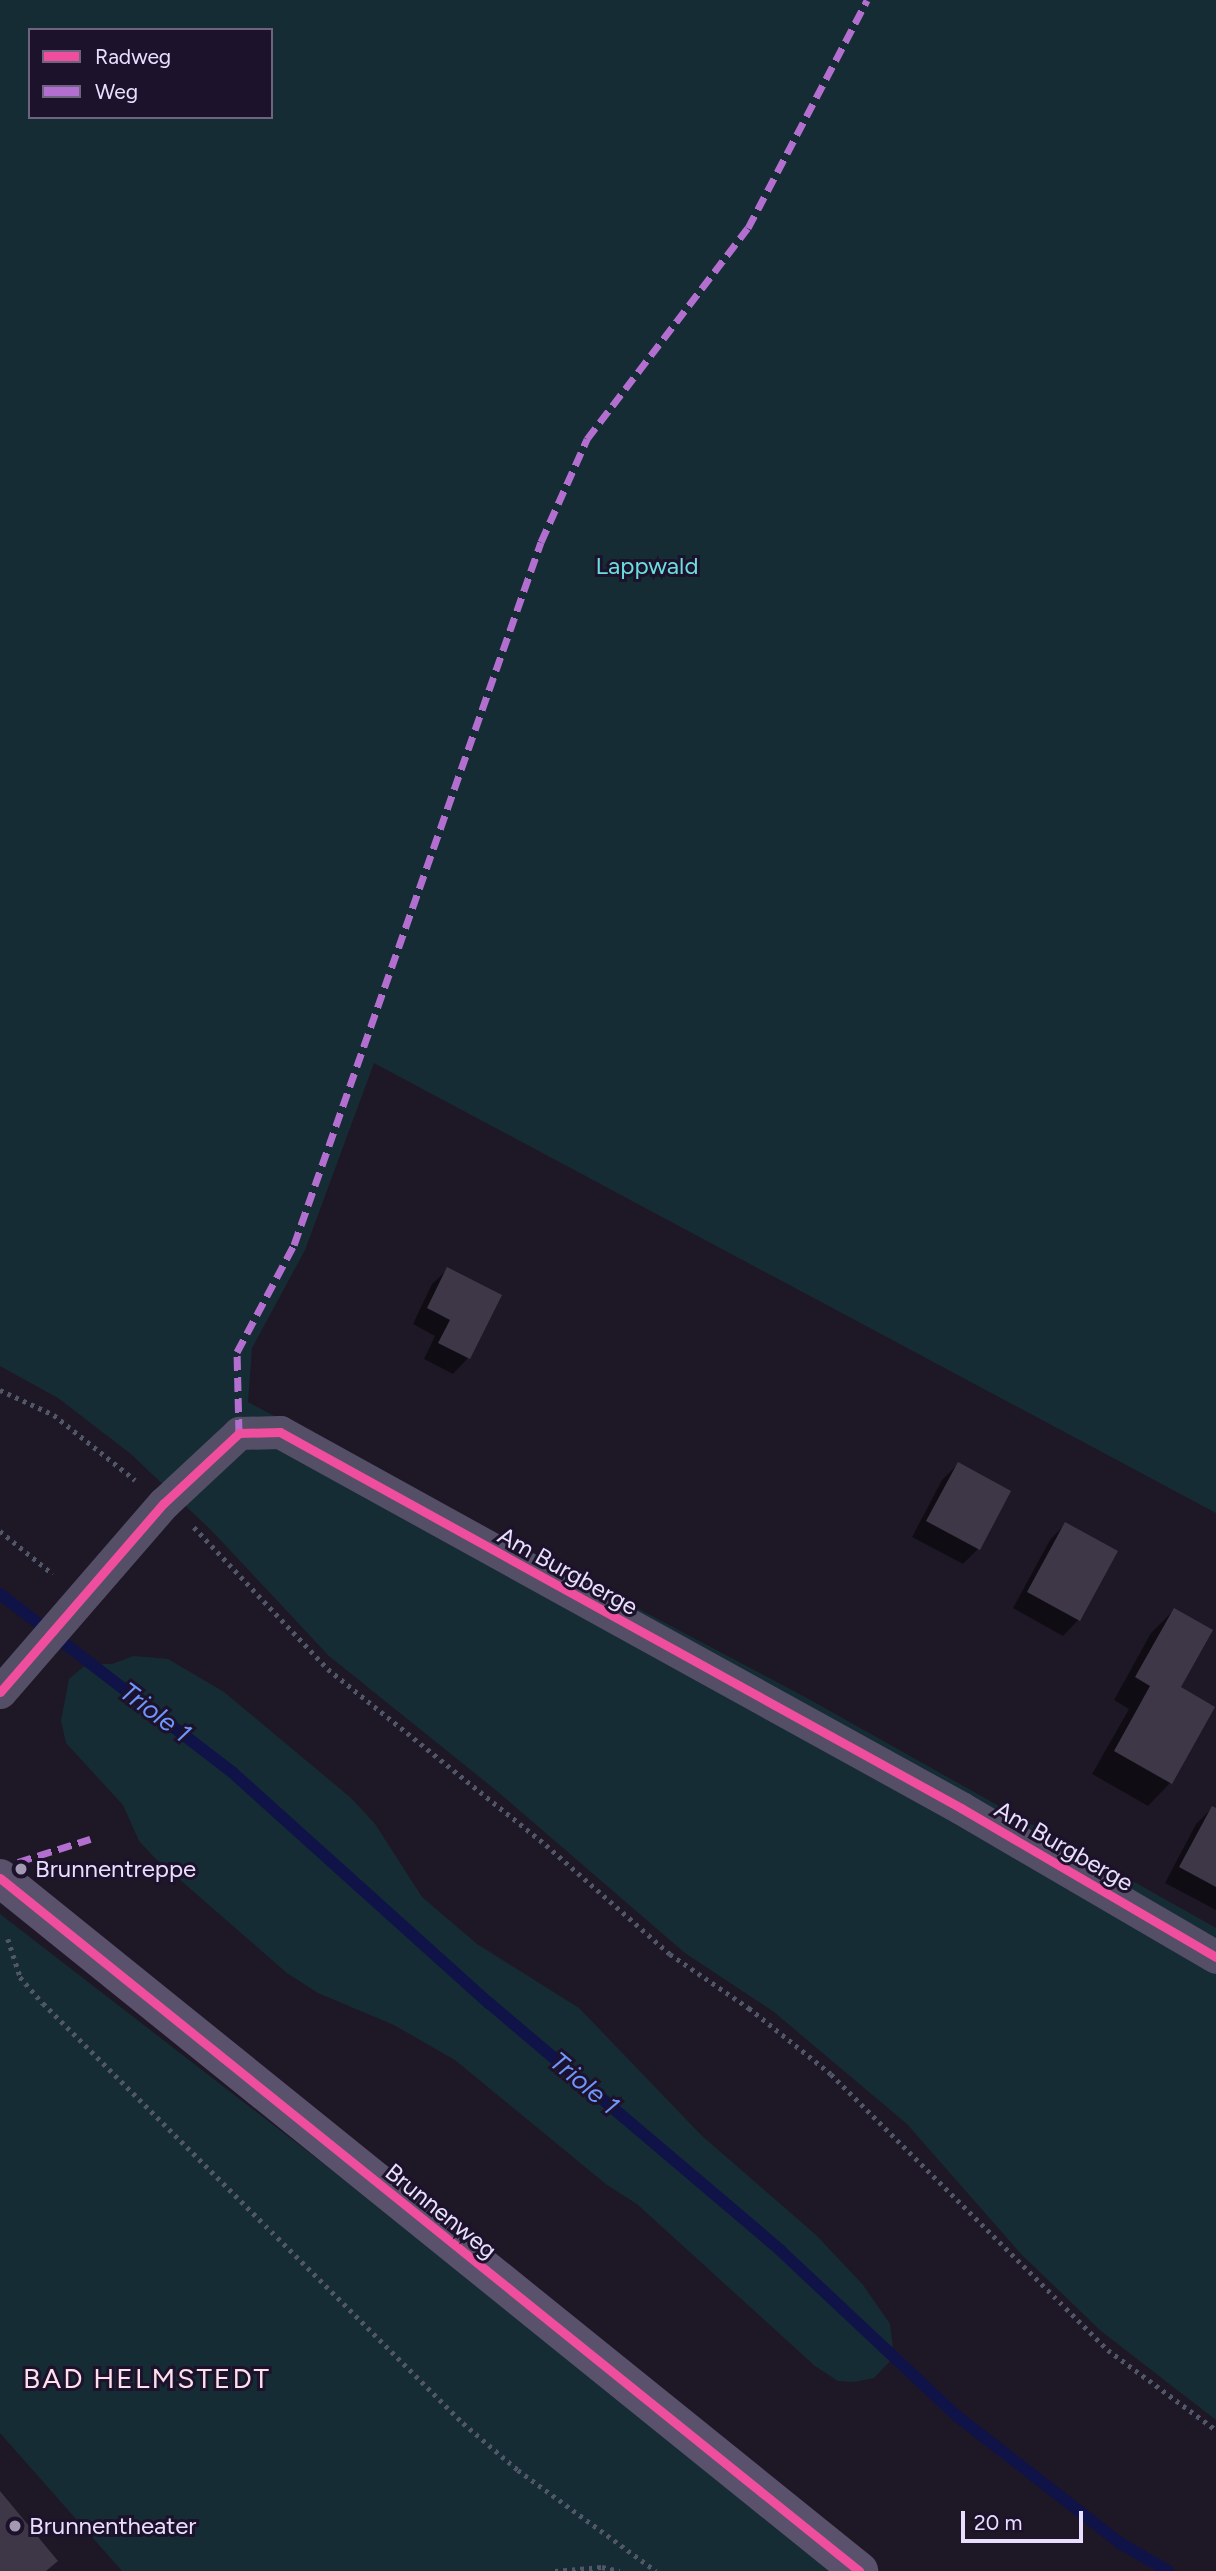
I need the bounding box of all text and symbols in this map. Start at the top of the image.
legend [28,28,273,119]
text: Radweg [95,44,171,69]
text: Weg [95,79,138,104]
park label: Lappwald [596,552,698,580]
street label: Am Burgberge [493,1521,643,1621]
water label: Triole 1 [114,1676,196,1750]
street label: Am Burgberge [990,1795,1138,1897]
place label: Brunnentreppe [35,1855,196,1883]
marker: Brunnentreppe [13,1861,29,1877]
water label: Triole 1 [543,2046,625,2122]
street label: Brunnenweg [379,2157,503,2265]
district label: BAD HELMSTEDT [25,2361,269,2395]
scale bar [964,2498,1086,2542]
text: 20 m [974,2510,1022,2535]
place label: Brunnentheater [29,2512,196,2540]
marker: Brunnentheater [7,2518,23,2534]

